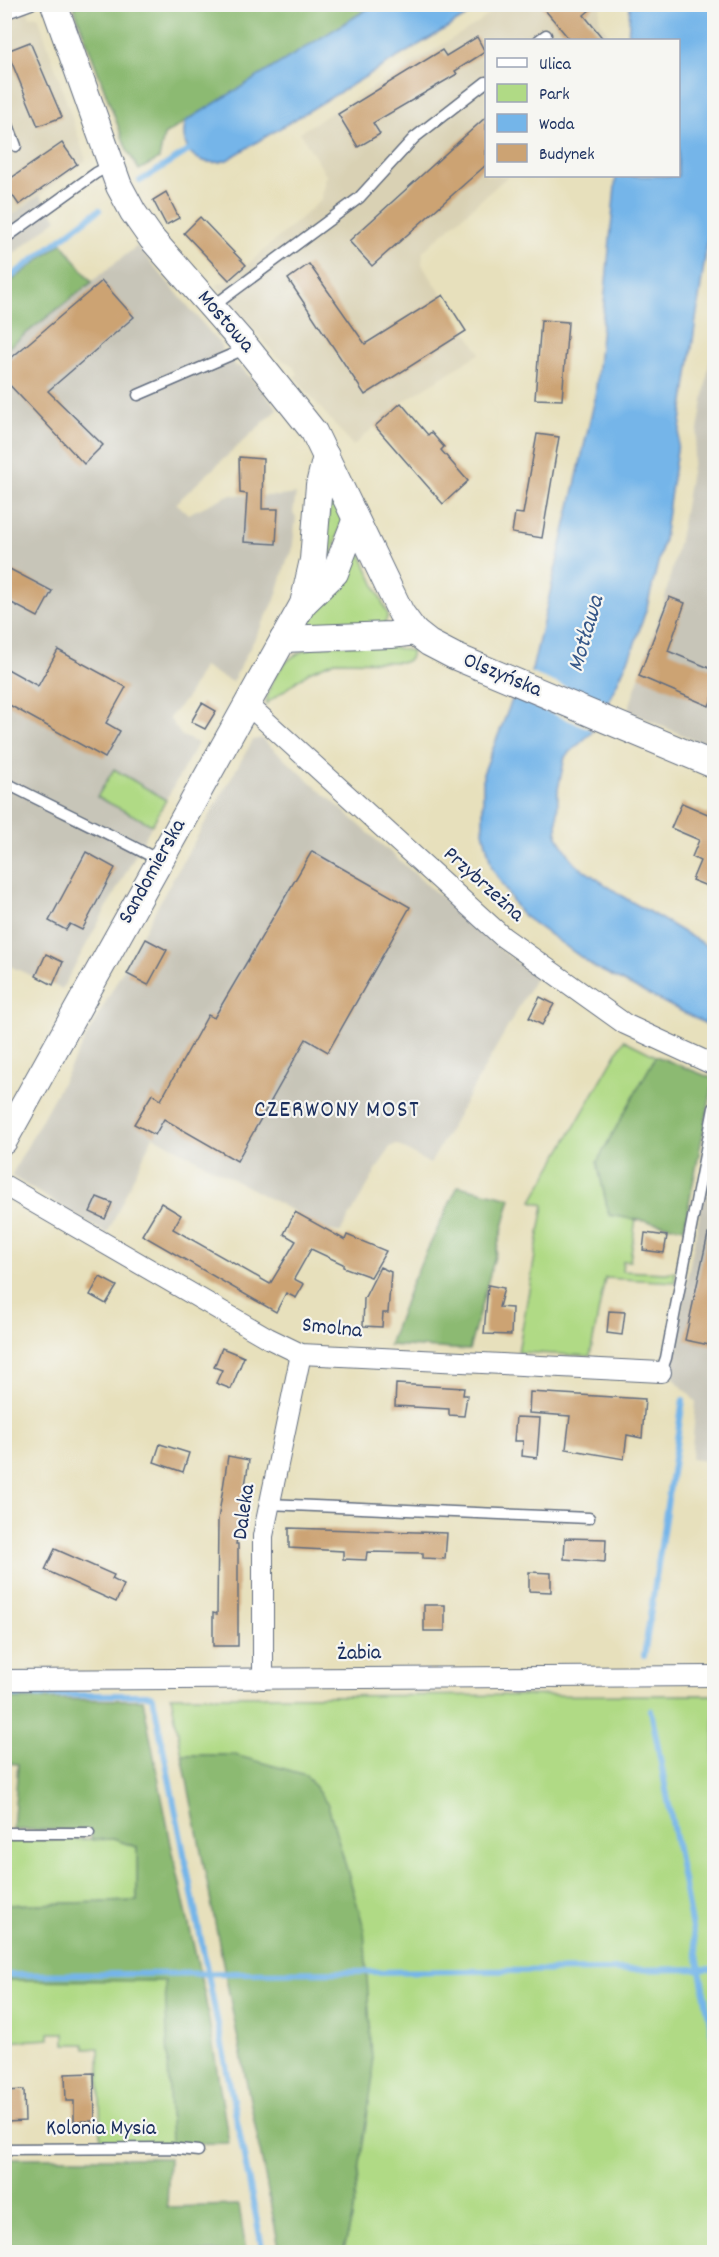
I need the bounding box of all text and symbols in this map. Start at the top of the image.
legend [485,39,680,177]
text: Ulica [539,53,571,78]
text: Park [539,83,570,108]
text: Woda [539,113,575,138]
text: Budynek [539,143,595,168]
street label: Mostowa [189,284,262,361]
water label: Motława [560,590,615,676]
street label: Olszyńska [458,645,547,707]
street label: Sandomierska [111,813,195,930]
street label: Przybrzeżna [435,840,531,930]
district label: CZERWONY MOST [254,1094,420,1128]
street label: Smolna [300,1310,364,1348]
street label: Daleka [226,1481,264,1542]
street label: Żabia [337,1638,382,1670]
street label: Kolonia Mysia [46,2114,157,2145]

